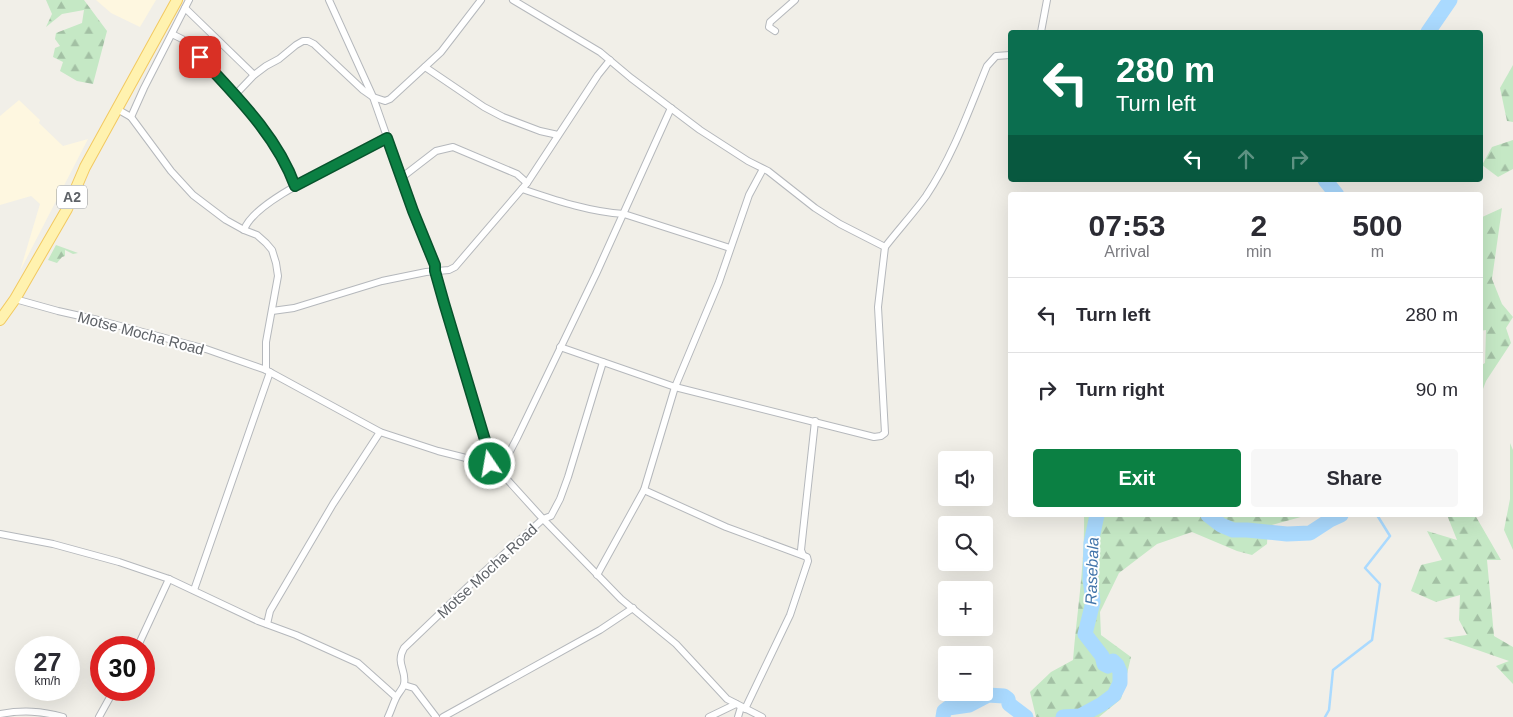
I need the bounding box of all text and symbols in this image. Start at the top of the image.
pin [179,36,221,78]
icon: arrive [186,43,214,71]
icon: left [1033,50,1098,115]
text: 280 m [1116,50,1215,89]
text: Turn left [1116,91,1196,116]
icon: left [1179,145,1207,173]
icon: ahead [1232,145,1260,173]
icon: right [1285,145,1313,173]
road number: A2 [57,186,87,208]
text: 07:53 [1089,209,1165,242]
text: 2 [1250,209,1267,242]
text: 500 [1352,209,1402,242]
text: Arrival [1104,243,1150,260]
text: min [1246,243,1272,260]
text: m [1371,243,1384,260]
icon: left [1033,301,1061,329]
text: Turn left [1076,304,1151,325]
text: 280 m [1405,304,1458,325]
street label: Motse Mocha Road [76,308,206,358]
icon: right [1033,376,1061,404]
text: Turn right [1076,379,1164,400]
text: 90 m [1416,379,1458,400]
position arrow [463,437,515,489]
button: Exit [1033,449,1241,507]
button: Share [1251,449,1458,507]
map controls [938,451,993,701]
button: sound [938,451,993,506]
button: search [938,516,993,571]
street label: Motse Mocha Road [434,520,540,622]
water label: Rasebala [1082,537,1102,605]
button: + [938,581,993,636]
speed limit sign: 30 [90,636,155,701]
button: − [938,646,993,701]
text: 27 [34,648,61,676]
text: km/h [34,674,61,688]

